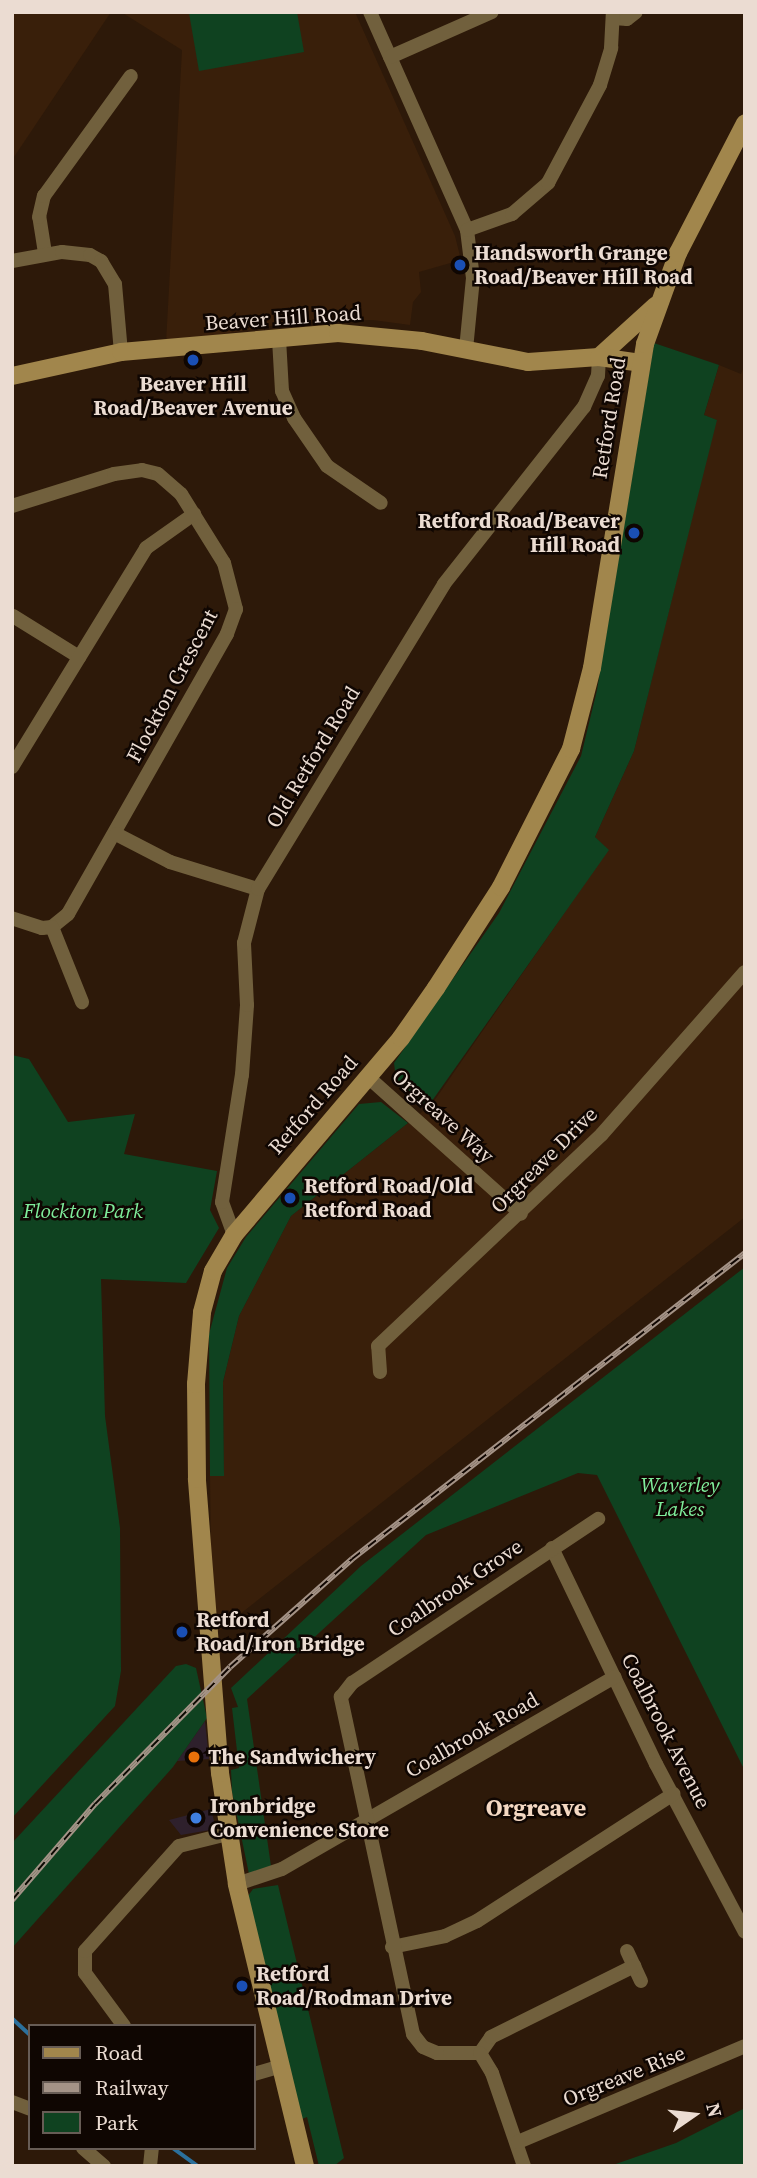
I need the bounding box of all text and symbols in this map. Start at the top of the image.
place label: Handsworth Grange Road/Beaver Hill Road [474,240,693,290]
marker: Handsworth Grange Road/Beaver Hill Road [452,257,468,273]
street label: Beaver Hill Road [204,300,362,336]
marker: Beaver Hill Road/Beaver Avenue [185,352,201,368]
street label: Retford Road [587,355,631,481]
place label: Beaver Hill Road/Beaver Avenue [93,371,293,421]
place label: Retford Road/Beaver Hill Road [418,508,620,558]
marker: Retford Road/Beaver Hill Road [626,525,642,541]
street label: Flockton Crescent [121,605,223,767]
street label: Old Retford Road [261,682,365,832]
street label: Retford Road [263,1050,363,1160]
street label: Orgreave Way [386,1063,500,1169]
street label: Orgreave Drive [486,1102,602,1218]
place label: Retford Road/Old Retford Road [304,1173,473,1223]
marker: Retford Road/Old Retford Road [282,1190,298,1206]
park label: Flockton Park [23,1198,143,1224]
park label: Waverley Lakes [641,1472,719,1522]
street label: Coalbrook Grove [383,1534,527,1642]
place label: Retford Road/Iron Bridge [196,1607,365,1657]
marker: Retford Road/Iron Bridge [174,1624,190,1640]
street label: Coalbrook Avenue [616,1649,716,1813]
street label: Coalbrook Road [401,1687,543,1783]
place label: The Sandwichery [208,1744,376,1770]
marker: The Sandwichery [186,1749,202,1765]
place label: Ironbridge Convenience Store [210,1793,389,1843]
district label: Orgreave [486,1794,586,1822]
marker: Ironbridge Convenience Store [188,1810,204,1826]
place label: Retford Road/Rodman Drive [256,1961,452,2011]
marker: Retford Road/Rodman Drive [234,1978,250,1994]
legend [28,2024,256,2150]
text: Road [95,2038,143,2067]
street label: Orgreave Rise [559,2040,689,2112]
text: Railway [95,2073,169,2102]
north arrow [659,2080,729,2150]
text: N [700,2100,729,2120]
text: Park [95,2108,138,2137]

